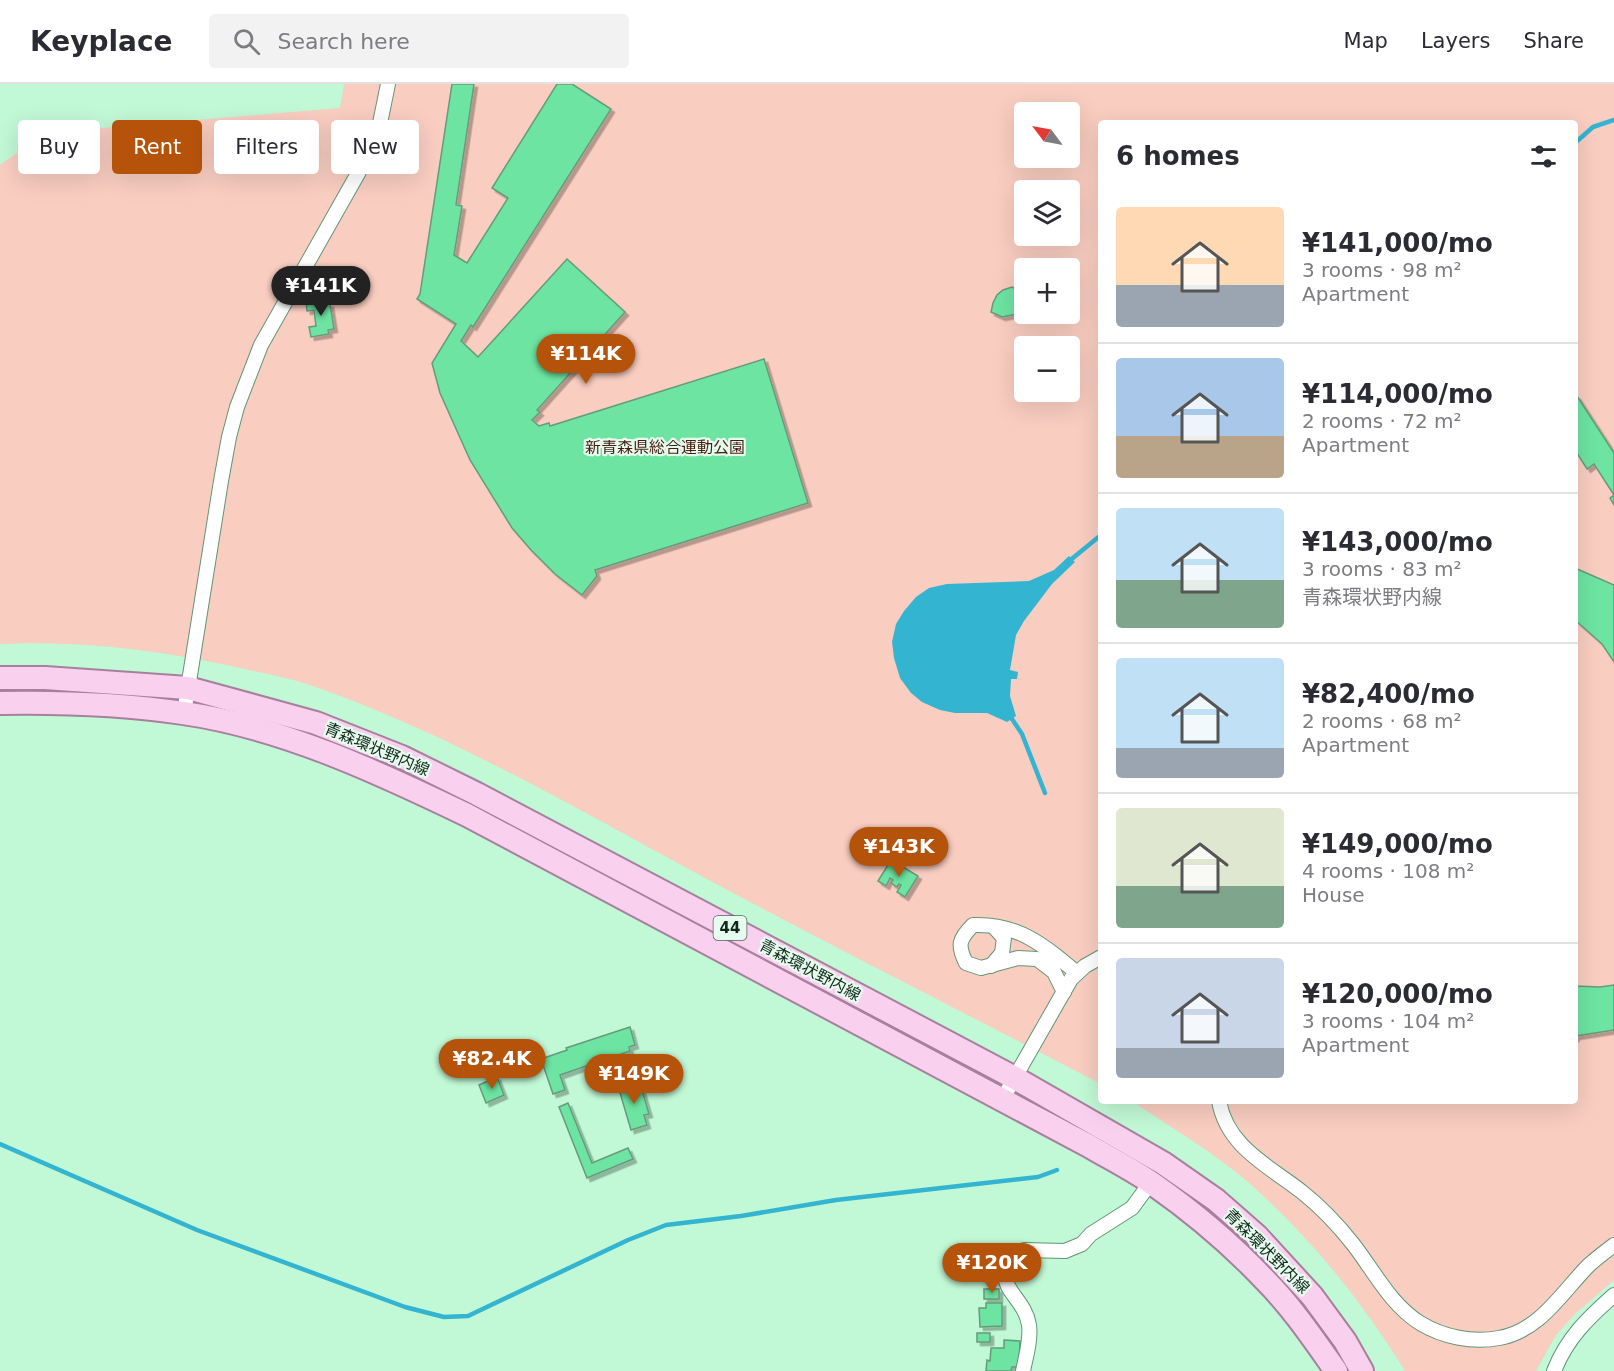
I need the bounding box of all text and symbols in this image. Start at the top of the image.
search box [209,14,629,68]
text: Keyplace [30,25,173,58]
icon: search [230,25,263,58]
text: Search here [278,29,410,54]
text: Map [1344,29,1388,53]
text: Layers [1421,29,1490,53]
text: Share [1523,29,1584,53]
north arrow [1014,102,1080,168]
map controls [1014,102,1080,402]
chip: Buy [18,120,100,174]
chip: Rent [112,120,202,174]
chip: Filters [214,120,319,174]
chip: New [331,120,419,174]
icon: filters [1527,140,1560,173]
text: 6 homes [1116,141,1240,171]
button: layers [1014,180,1080,246]
text: ¥141,000/mo [1302,228,1493,258]
icon: home [1164,231,1236,303]
button: + [1014,258,1080,324]
text: 3 rooms · 98 m² [1302,258,1462,282]
pin: ¥141K [279,266,363,317]
text: ¥141K [285,273,357,297]
text: Apartment [1302,282,1409,306]
pin: ¥114K [544,334,628,385]
button: − [1014,336,1080,402]
text: ¥114K [550,341,622,365]
text: ¥114,000/mo [1302,379,1493,409]
icon: home [1164,382,1236,454]
text: 2 rooms · 72 m² [1302,409,1462,433]
text: Apartment [1302,433,1409,457]
park label: 新青森県総合運動公園 [585,438,745,457]
text: ¥143,000/mo [1302,527,1493,557]
icon: home [1164,532,1236,604]
text: 3 rooms · 83 m² [1302,557,1462,581]
text: 青森環状野内線 [1302,585,1442,609]
text: ¥82,400/mo [1302,679,1475,709]
icon: home [1164,682,1236,754]
text: 2 rooms · 68 m² [1302,709,1462,733]
street label: 青森環状野内線 [322,718,432,780]
text: Apartment [1302,733,1409,757]
pin: ¥143K [857,827,941,878]
text: ¥149,000/mo [1302,829,1493,859]
icon: home [1164,832,1236,904]
text: ¥143K [863,834,935,858]
text: 4 rooms · 108 m² [1302,859,1474,883]
text: House [1302,883,1365,907]
road number: 44 [714,916,746,940]
street label: 青森環状野内線 [756,935,864,1005]
text: ¥120,000/mo [1302,979,1493,1009]
icon: home [1164,982,1236,1054]
text: 3 rooms · 104 m² [1302,1009,1474,1033]
text: Apartment [1302,1033,1409,1057]
pin: ¥82.4K [443,1039,541,1090]
text: ¥82.4K [453,1046,531,1070]
pin: ¥149K [592,1054,676,1105]
text: ¥149K [598,1061,670,1085]
street label: 青森環状野内線 [1221,1205,1313,1297]
pin: ¥120K [950,1243,1034,1294]
text: ¥120K [956,1250,1028,1274]

